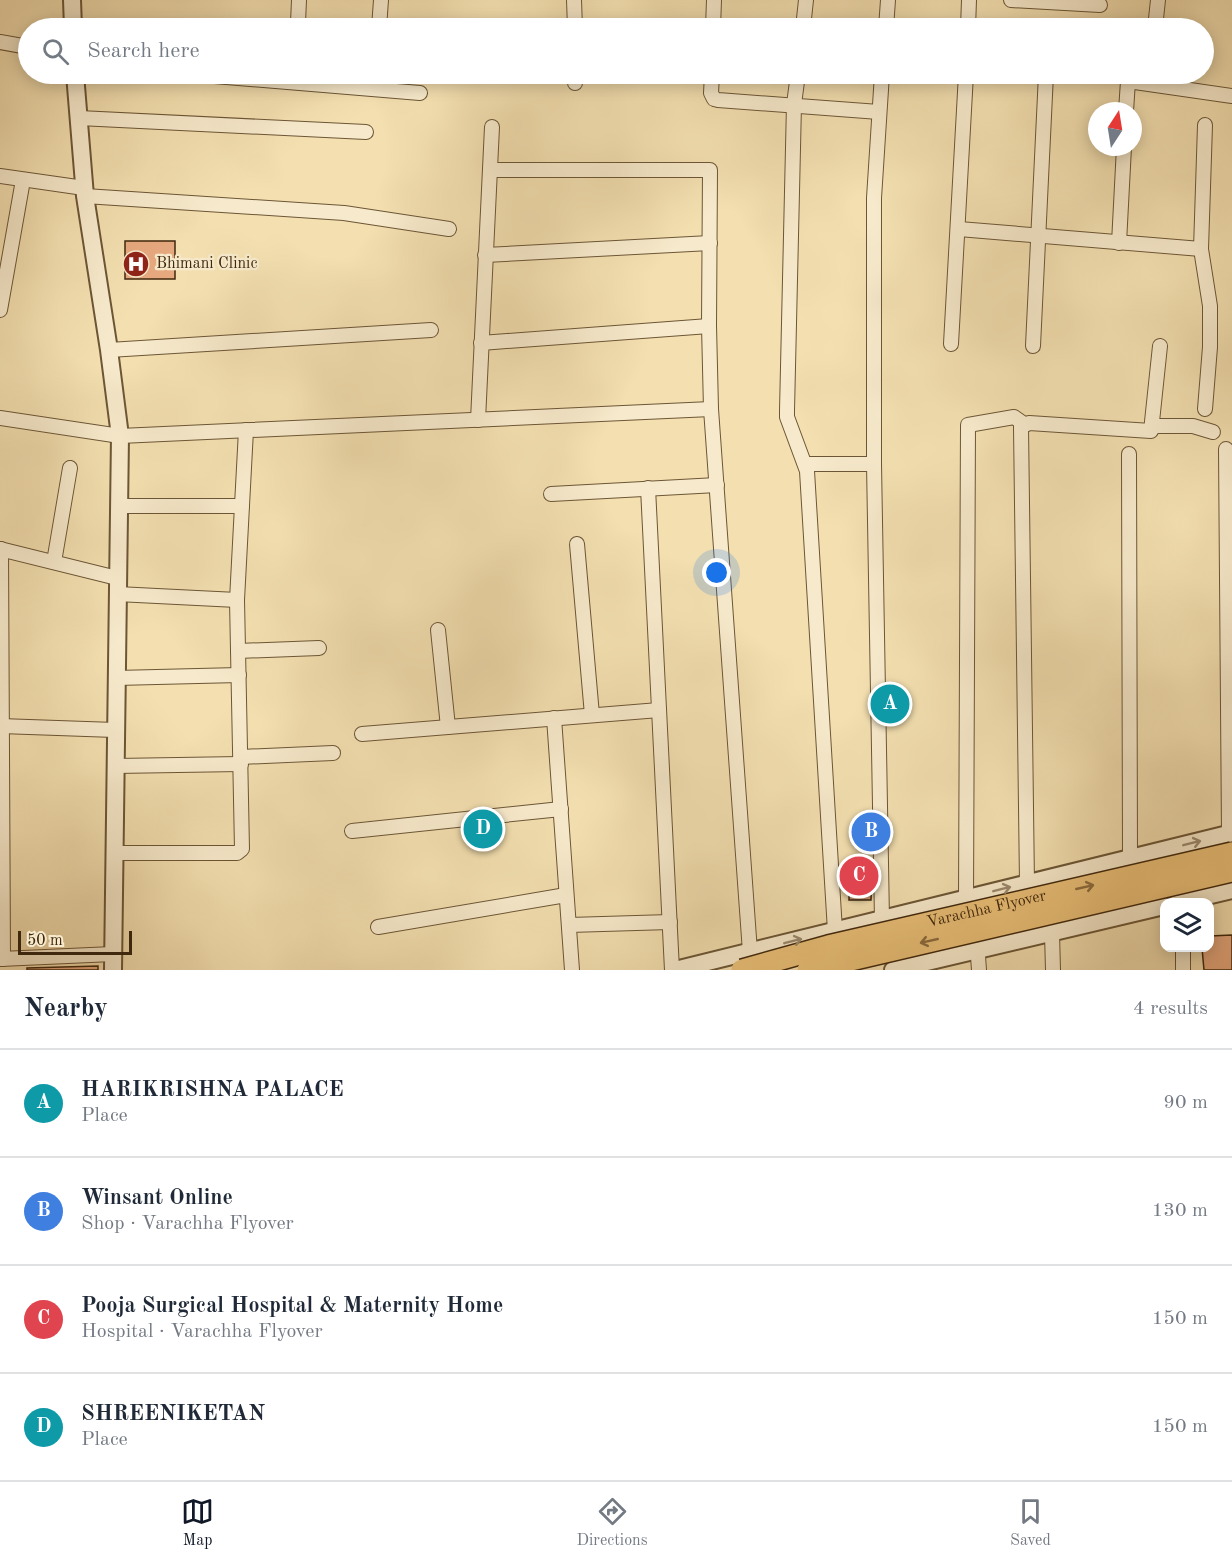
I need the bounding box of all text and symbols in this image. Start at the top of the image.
search box [18,18,1214,84]
icon: search [39,35,72,68]
text: Search here [87,40,200,62]
north arrow [1088,102,1142,156]
hospital icon: Bhimani Clinic [121,249,151,279]
place label: Bhimani Clinic [156,256,257,272]
your location [702,558,731,587]
pin: A [870,682,910,726]
pin: D [464,806,502,852]
pin: B [852,810,890,854]
one-way arrow [1182,836,1201,848]
pin: C [840,854,878,898]
one-way arrow [1074,881,1094,892]
one-way arrow [992,883,1011,895]
street label: Varachha Flyover [925,888,1048,931]
map controls [1160,898,1214,952]
button: layers [1160,898,1214,952]
scale bar [18,928,132,956]
text: 50 m [27,933,63,949]
one-way arrow [783,935,802,947]
one-way arrow [920,935,939,947]
text: Nearby [24,996,108,1022]
text: 4 results [1133,999,1208,1019]
text: HARIKRISHNA PALACE [81,1079,344,1101]
text: A [36,1093,51,1113]
text: 90 m [1163,1093,1208,1113]
text: Place [81,1106,128,1126]
text: Winsant Online [81,1187,233,1209]
text: B [36,1201,51,1221]
text: 130 m [1152,1201,1208,1221]
text: Shop · Varachha Flyover [81,1214,294,1234]
text: Pooja Surgical Hospital & Maternity Home [81,1295,503,1317]
text: C [37,1309,50,1329]
text: 150 m [1152,1309,1208,1329]
text: Hospital · Varachha Flyover [81,1322,323,1342]
text: SHREENIKETAN [81,1403,265,1425]
text: D [36,1417,51,1437]
text: 150 m [1152,1417,1208,1437]
text: Place [81,1430,128,1450]
tab: Map [181,1495,214,1551]
tab: Directions [577,1495,648,1551]
tab: Saved [1010,1495,1051,1551]

